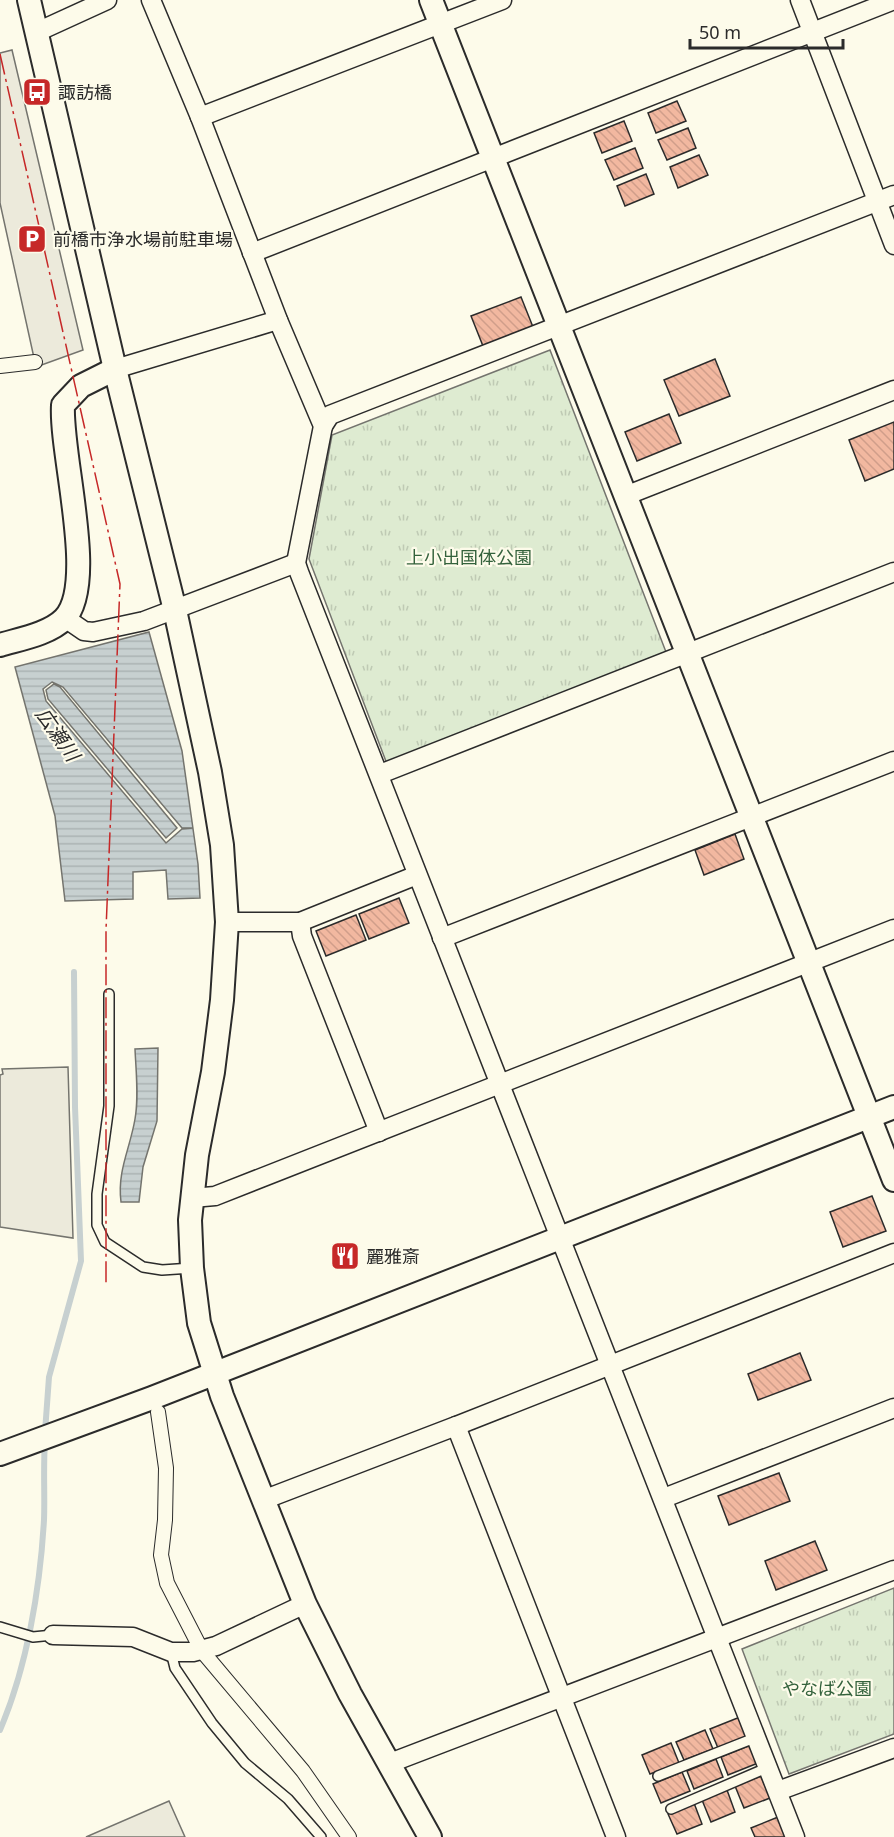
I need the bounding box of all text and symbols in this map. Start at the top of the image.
scale bar [690,12,843,50]
text: 50 m [699,20,741,44]
bus stop icon: 諏訪橋 [21,76,53,108]
place label: 諏訪橋 [58,80,112,104]
parking icon: 前橋市浄水場前駐車場 [16,223,48,255]
place label: 前橋市浄水場前駐車場 [53,227,233,251]
park label: 上小出国体公園 [406,545,532,569]
water label: 広瀬川 [30,702,87,768]
restaurant icon: 麗雅斎 [329,1240,361,1272]
place label: 麗雅斎 [366,1244,420,1268]
park label: やなば公園 [782,1676,872,1700]

